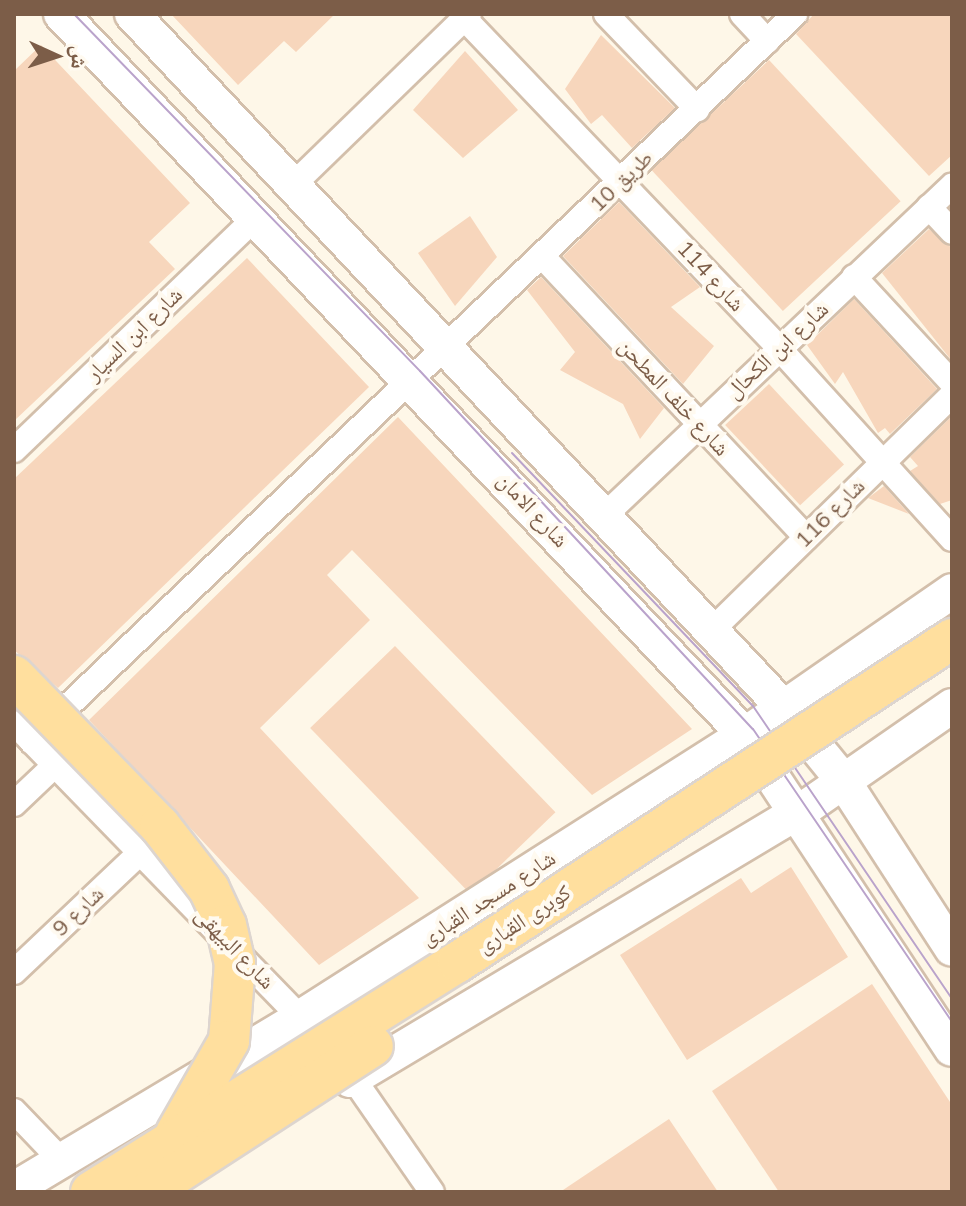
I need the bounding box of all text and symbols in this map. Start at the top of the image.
north arrow [16,16,96,96]
text: ش [65,45,95,70]
street label: طريق 10 [584,145,658,217]
street label: شارع 114 [672,235,750,317]
street label: شارع ابن السيار [80,281,188,387]
street label: شارع ابن الكحال [720,296,834,404]
street label: شارع خلف المطحن [613,333,735,461]
street label: شارع الامان [492,467,574,553]
street label: شارع 116 [790,473,870,553]
street label: شارع مسجد القبارى [416,845,560,951]
street label: كوبرى القبارى [472,879,576,959]
street label: شارع 9 [47,880,109,942]
street label: شارع البيهقى [189,901,281,995]

